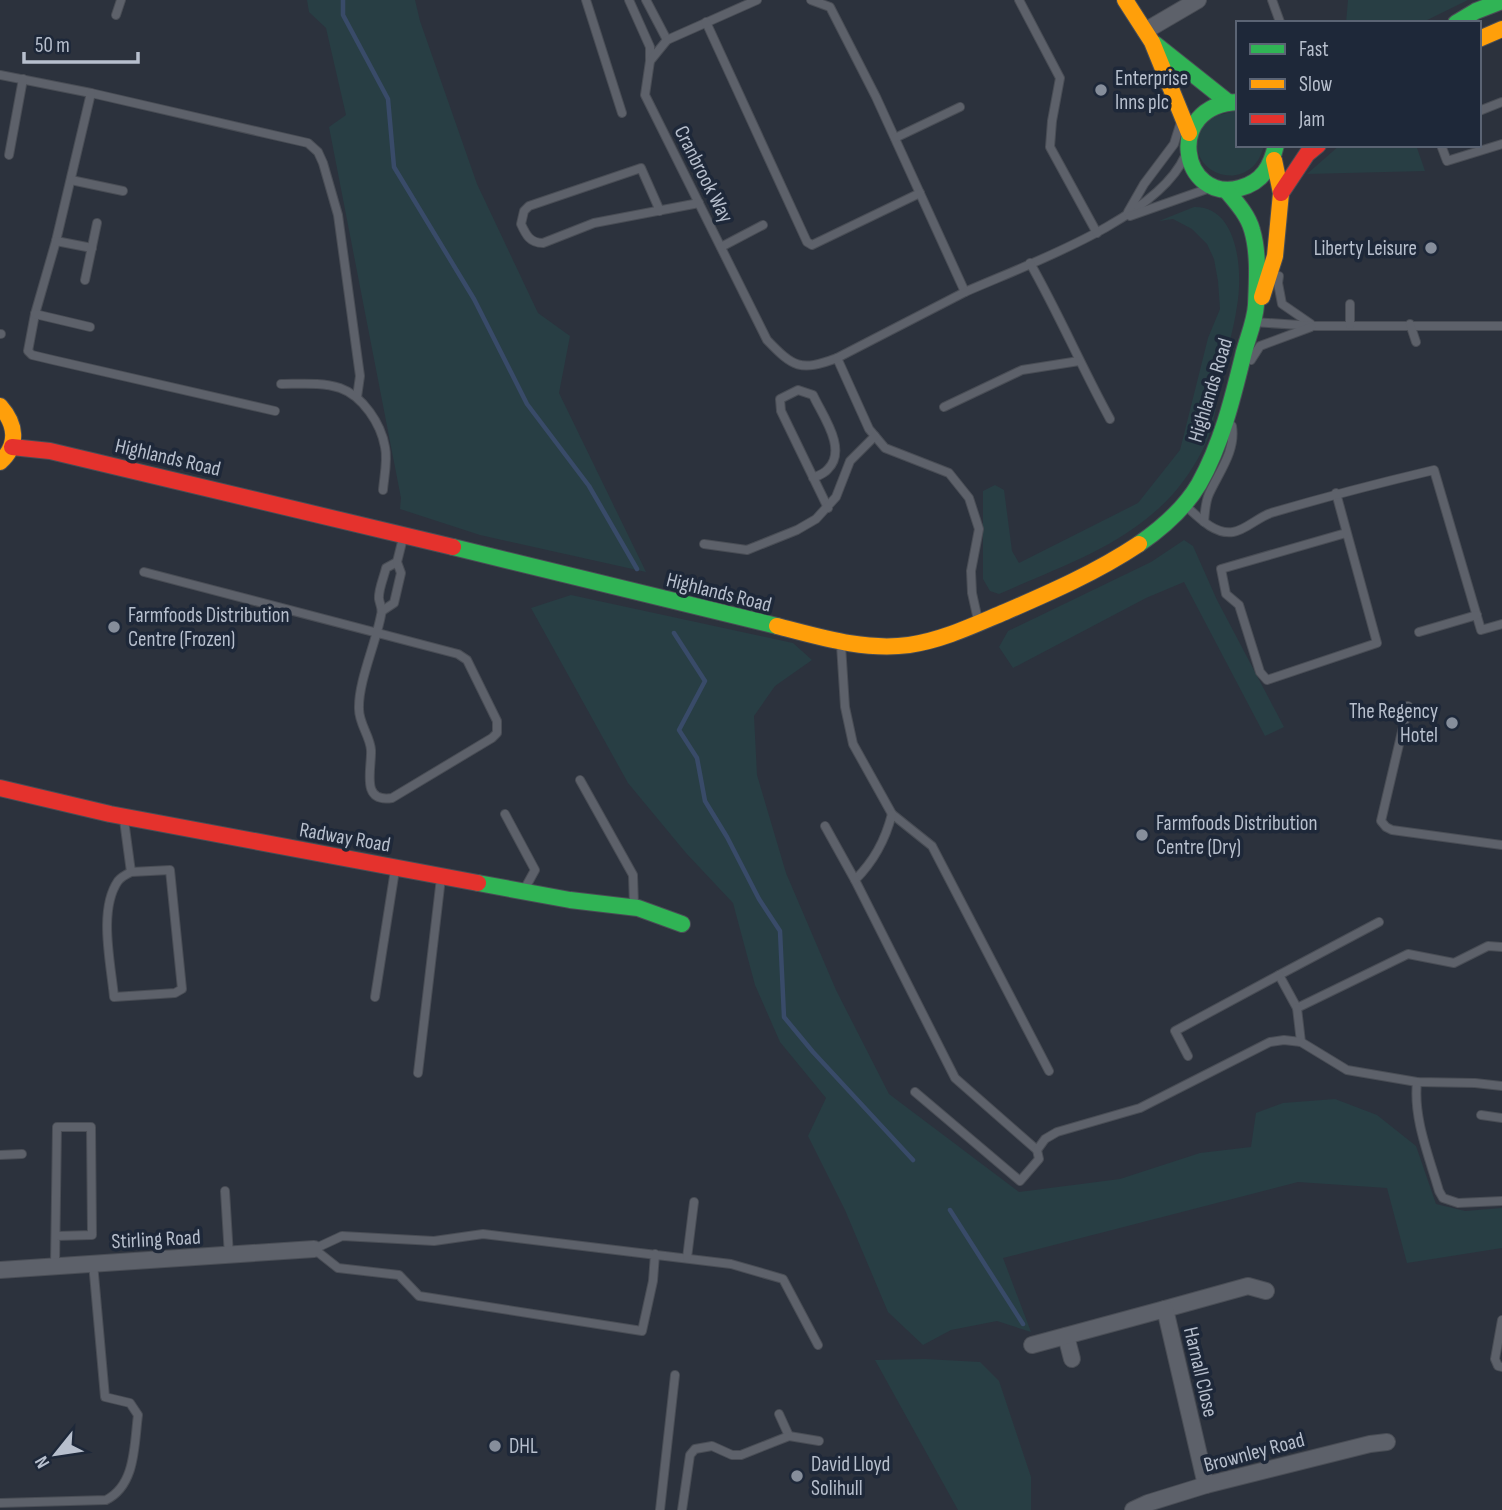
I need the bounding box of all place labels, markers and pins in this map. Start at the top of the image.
place label: Enterprise Inns plc [1115,66,1188,115]
marker: Enterprise Inns plc [1093,82,1109,98]
place label: Liberty Leisure [1314,236,1417,261]
marker: Liberty Leisure [1423,240,1439,256]
place label: Farmfoods Distribution Centre (Frozen) [128,603,289,652]
marker: Farmfoods Distribution Centre (Frozen) [106,619,122,635]
place label: The Regency Hotel [1349,699,1438,748]
marker: The Regency Hotel [1444,715,1460,731]
place label: Farmfoods Distribution Centre (Dry) [1156,811,1317,860]
marker: Farmfoods Distribution Centre (Dry) [1134,827,1150,843]
place label: DHL [509,1434,538,1459]
marker: DHL [487,1438,503,1454]
place label: David Lloyd Solihull [811,1452,890,1501]
marker: David Lloyd Solihull [789,1468,805,1484]

